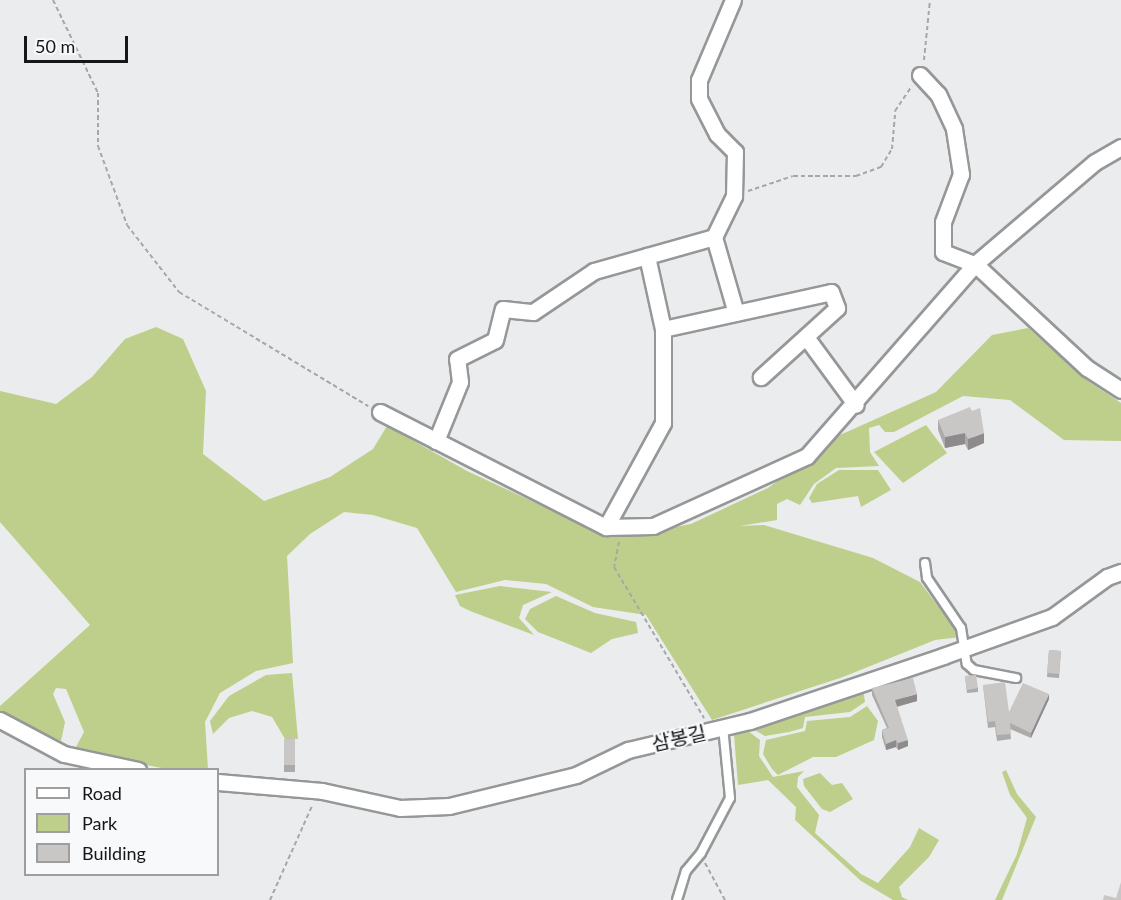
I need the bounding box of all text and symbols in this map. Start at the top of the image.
scale bar [27,24,130,62]
text: 50 m [35,35,75,57]
street label: 삼봉길 [649,720,709,756]
legend [24,768,219,876]
text: Road [82,782,122,804]
text: Park [82,812,117,834]
text: Building [82,842,146,864]

